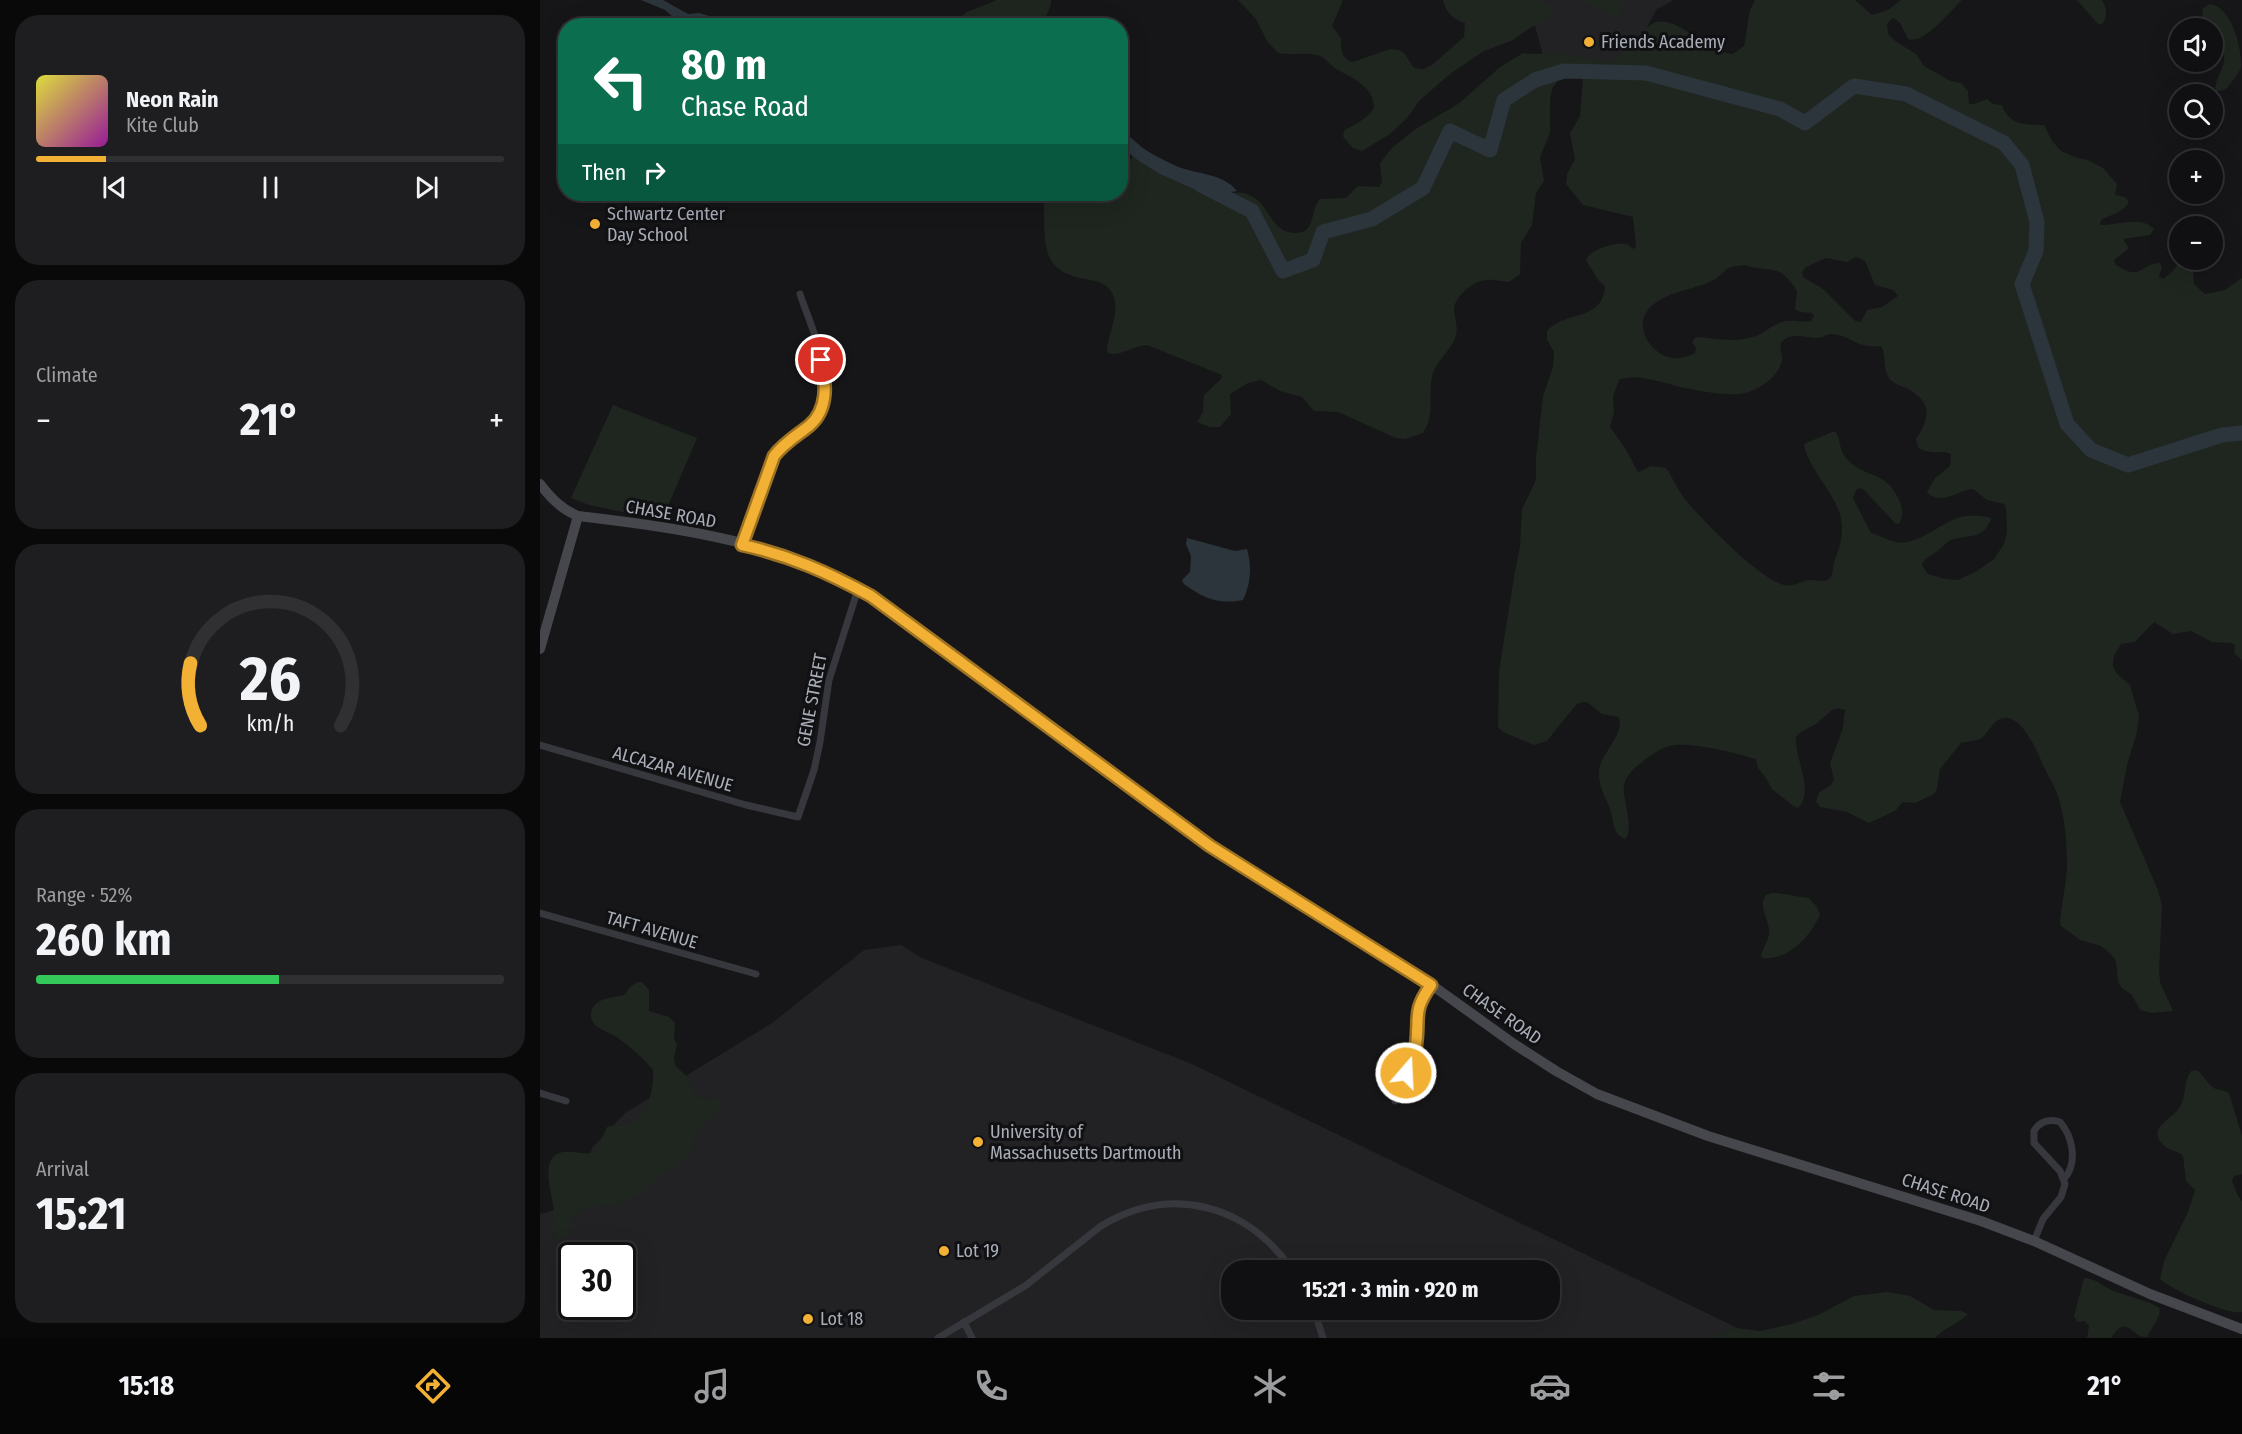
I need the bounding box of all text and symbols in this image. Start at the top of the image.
map controls [2169,18,2223,270]
button: sound [2169,18,2223,72]
place label: Friends Academy [1601,31,1725,53]
marker: Friends Academy [1582,35,1596,49]
text: 80 m [681,40,767,90]
icon: left [582,42,660,120]
button: search [2169,84,2223,138]
text: Neon Rain [126,86,219,113]
text: Chase Road [681,91,809,123]
text: Kite Club [126,113,199,137]
button: + [2169,150,2223,204]
icon: right [638,156,671,189]
text: Then [582,159,626,186]
icon: previous [98,171,131,204]
icon: pause [254,171,287,204]
icon: next [410,171,443,204]
place label: Schwartz Center Day School [607,203,726,246]
button: − [2169,216,2223,270]
marker: Schwartz Center Day School [588,217,602,231]
pin [795,334,846,385]
icon: arrive [804,343,837,376]
text: Climate [36,363,98,387]
text: 21° [240,393,300,447]
text: − [36,401,51,441]
text: + [489,401,504,441]
street label: CHASE ROAD [624,495,718,533]
text: 26 [238,642,301,717]
street label: GENE STREET [792,651,832,748]
text: km/h [246,711,294,737]
street label: ALCAZAR AVENUE [610,741,736,797]
text: Range · 52% [36,883,132,907]
street label: TAFT AVENUE [604,906,700,954]
text: 260 km [36,913,172,967]
street label: CHASE ROAD [1458,979,1546,1049]
position arrow [1374,1041,1438,1105]
place label: University of Massachusetts Dartmouth [990,1121,1182,1164]
marker: University of Massachusetts Dartmouth [971,1135,985,1149]
text: Arrival [36,1157,89,1181]
street label: CHASE ROAD [1899,1168,1993,1218]
text: 15:21 [36,1187,127,1241]
place label: Lot 19 [956,1240,999,1262]
speed limit sign: 30 [558,1242,636,1320]
marker: Lot 19 [937,1244,951,1258]
text: 15:21 · 3 min · 920 m [1302,1276,1479,1303]
place label: Lot 18 [820,1308,863,1330]
marker: Lot 18 [801,1312,815,1326]
icon: directions [412,1365,454,1407]
icon: music [691,1365,733,1407]
icon: phone [970,1365,1012,1407]
icon: climate [1249,1365,1291,1407]
icon: car [1529,1365,1571,1407]
icon: filters [1808,1365,1850,1407]
text: 15:18 [119,1370,174,1402]
text: 21° [2087,1370,2123,1402]

